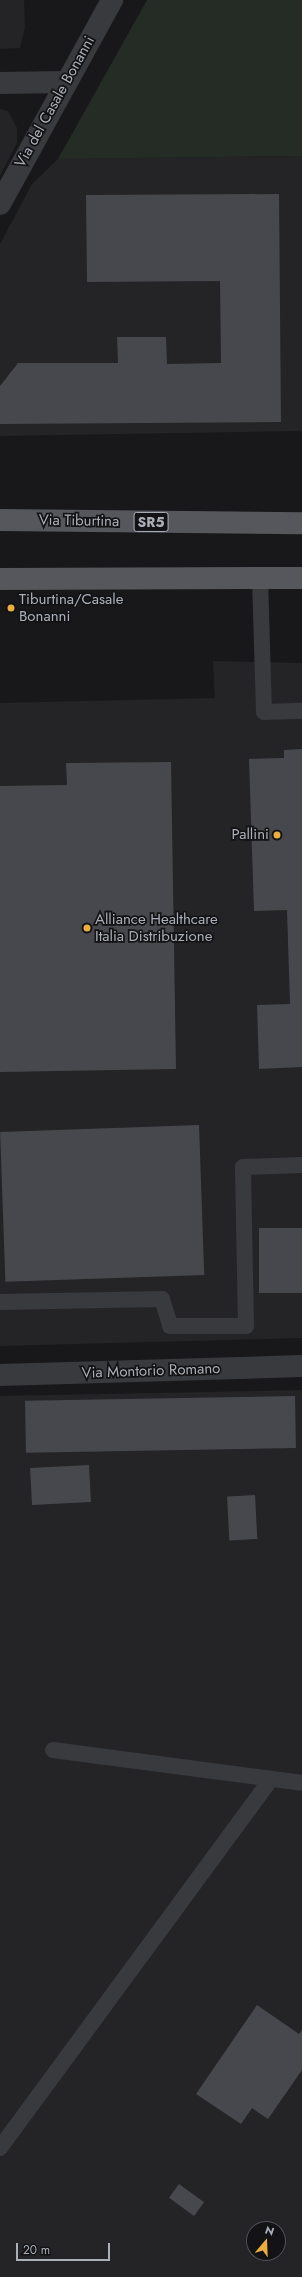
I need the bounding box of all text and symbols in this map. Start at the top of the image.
street label: Via del Casale Bonanni [11,33,99,171]
road number: SR5 [133,510,169,534]
street label: Via Tiburtina [39,511,119,531]
place label: Tiburtina/Casale Bonanni [19,590,123,625]
marker: Tiburtina/Casale Bonanni [6,603,16,613]
place label: Pallini [231,826,269,844]
marker: Pallini [272,830,282,840]
place label: Alliance Healthcare Italia Distribuzione [95,910,218,945]
marker: Alliance Healthcare Italia Distribuzione [82,923,92,933]
street label: Via Montorio Romano [81,1360,221,1382]
north arrow [246,2221,286,2261]
text: N [263,2222,276,2240]
scale bar [18,2235,112,2261]
text: 20 m [23,2241,50,2259]

